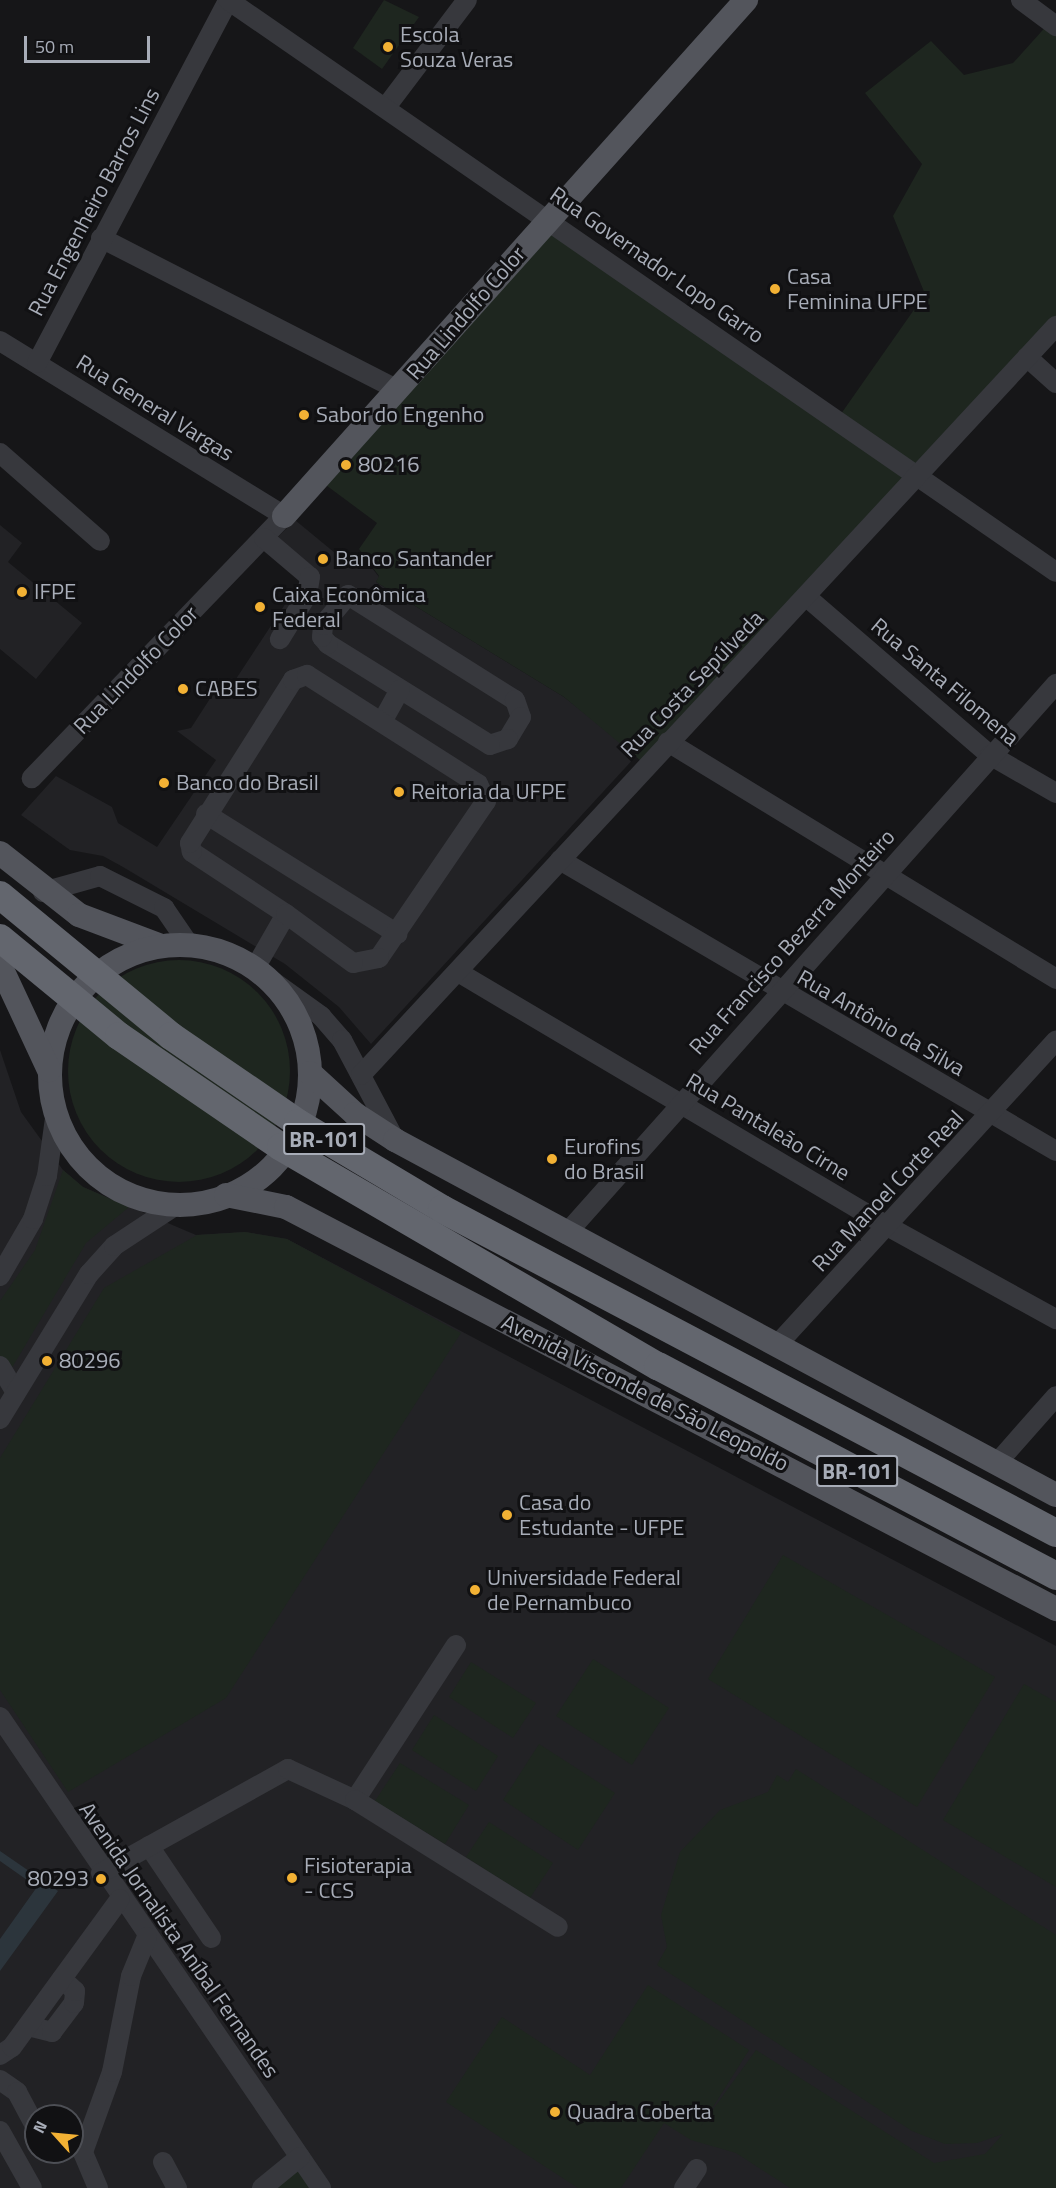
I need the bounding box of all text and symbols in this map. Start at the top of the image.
place label: Escola Souza Veras [400,21,513,72]
scale bar [27,24,153,62]
text: 50 m [35,33,74,60]
marker: Escola Souza Veras [381,40,395,54]
street label: Rua Engenheiro Barros Lins [23,83,165,321]
street label: Rua Governador Lopo Garro [545,181,769,349]
street label: Rua Lindolfo Color [401,241,531,385]
place label: Casa Feminina UFPE [787,263,928,314]
marker: Casa Feminina UFPE [768,282,782,296]
street label: Rua General Vargas [72,349,238,467]
place label: Sabor do Engenho [316,402,484,428]
marker: Sabor do Engenho [297,408,311,422]
place label: 80216 [358,452,420,478]
marker: 80216 [339,458,353,472]
place label: Banco Santander [335,546,493,572]
marker: Banco Santander [316,552,330,566]
place label: IFPE [34,579,76,605]
place label: Caixa Econômica Federal [272,581,426,632]
marker: IFPE [15,585,29,599]
street label: Rua Lindolfo Color [68,600,204,740]
marker: Caixa Econômica Federal [253,600,267,614]
street label: Rua Costa Sepúlveda [615,605,769,763]
street label: Rua Santa Filomena [866,613,1024,751]
place label: CABES [195,676,258,702]
marker: CABES [176,682,190,696]
place label: Banco do Brasil [176,770,319,796]
marker: Banco do Brasil [157,776,171,790]
place label: Reitoria da UFPE [411,779,566,805]
marker: Reitoria da UFPE [392,785,406,799]
street label: Rua Francisco Bezerra Monteiro [684,824,900,1060]
street label: Rua Antônio da Silva [793,964,969,1082]
street label: Rua Pantaleão Cirne [681,1068,855,1186]
street label: Rua Manoel Corte Real [807,1105,969,1277]
road number: BR-101 [282,1121,366,1157]
place label: Eurofins do Brasil [564,1133,644,1184]
marker: Eurofins do Brasil [545,1152,559,1166]
street label: Avenida Visconde de São Leopoldo [497,1309,793,1477]
place label: 80296 [59,1348,121,1374]
marker: 80296 [40,1354,54,1368]
road number: BR-101 [815,1453,899,1489]
place label: Casa do Estudante - UFPE [519,1489,684,1540]
marker: Casa do Estudante - UFPE [500,1508,514,1522]
place label: Universidade Federal de Pernambuco [487,1564,681,1616]
marker: Universidade Federal de Pernambuco [468,1583,482,1597]
street label: Avenida Jornalista Aníbal Fernandes [73,1797,285,2083]
place label: Fisioterapia - CCS [304,1852,412,1904]
place label: 80293 [27,1866,89,1892]
marker: Fisioterapia - CCS [285,1871,299,1885]
marker: 80293 [94,1872,108,1886]
place label: Quadra Coberta [567,2099,712,2125]
north arrow [24,2104,84,2164]
marker: Quadra Coberta [548,2105,562,2119]
text: N [27,2116,53,2137]

